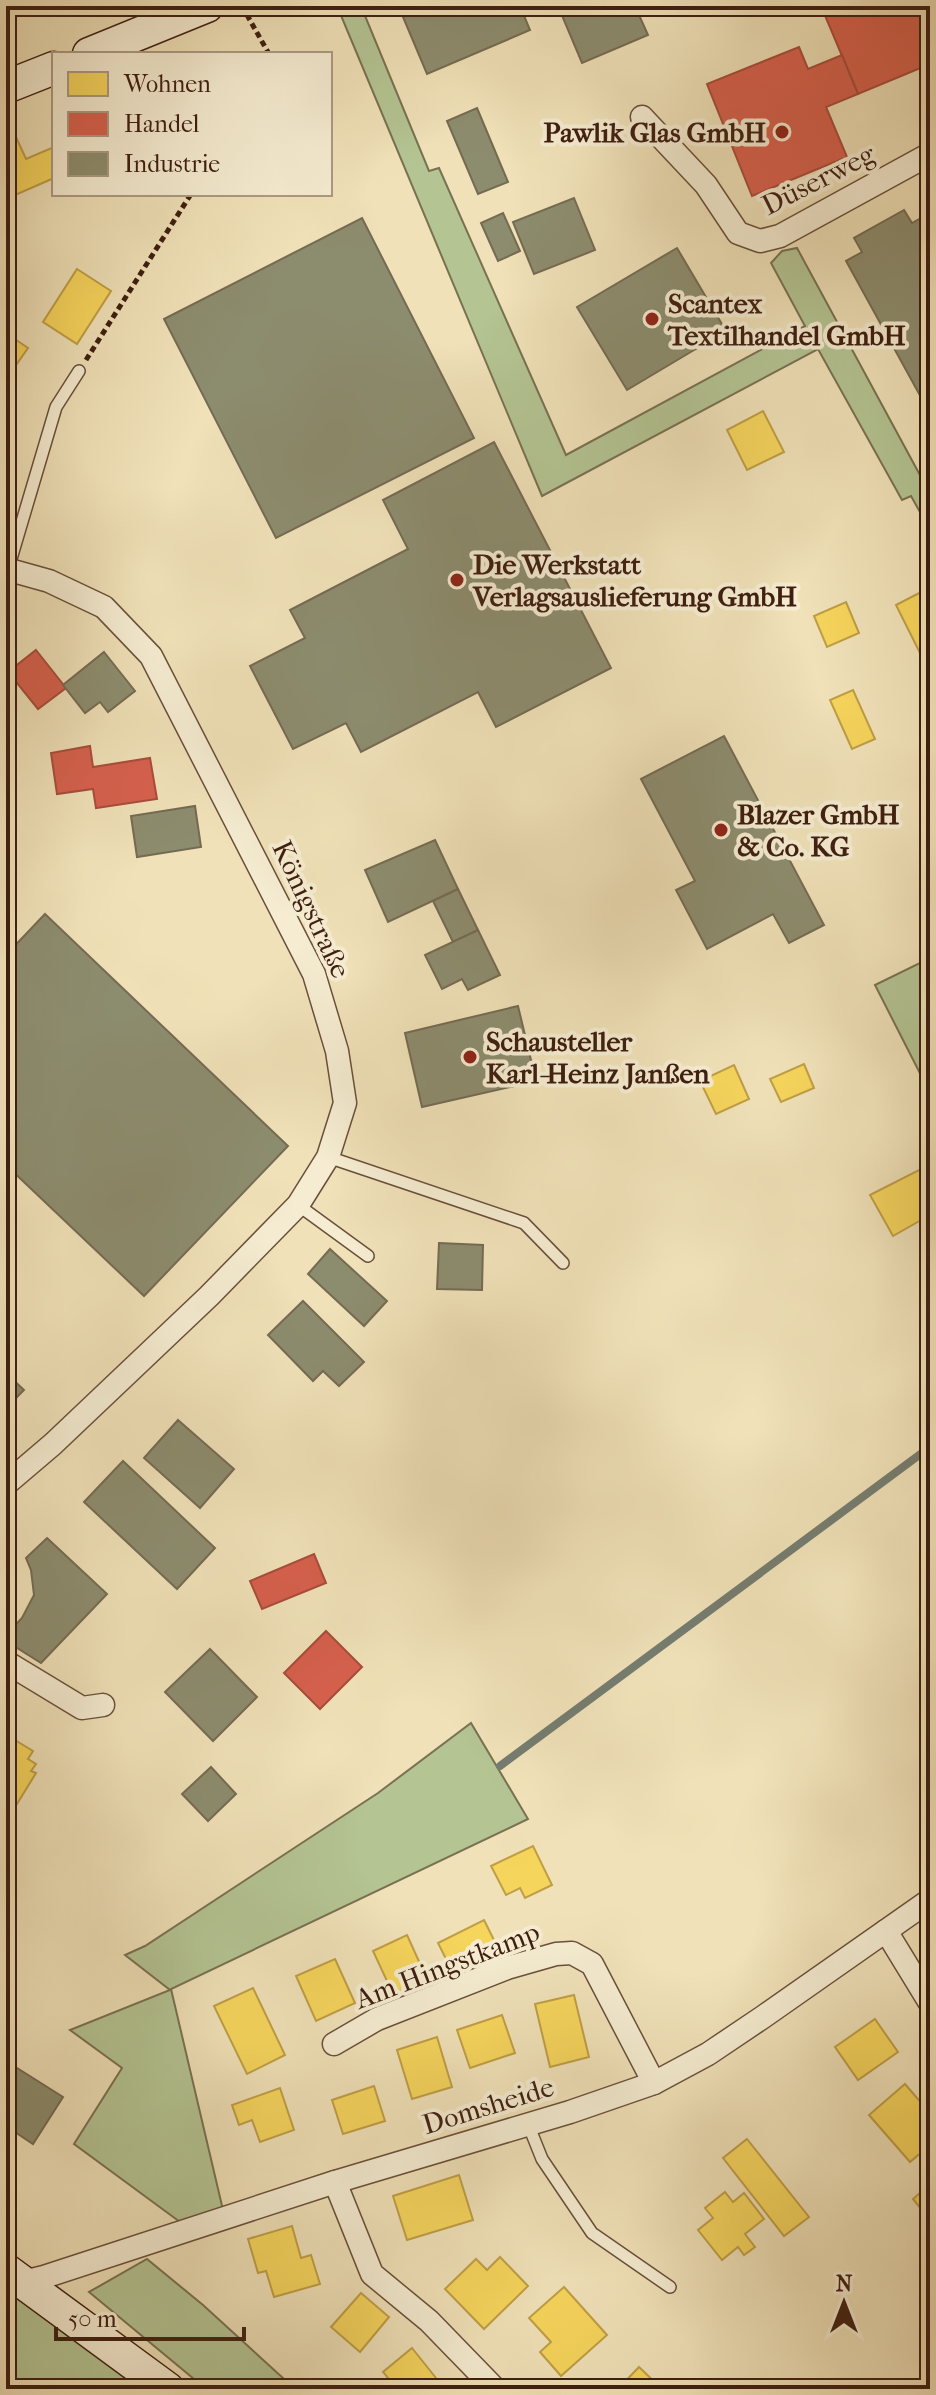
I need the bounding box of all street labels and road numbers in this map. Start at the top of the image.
street label: Düserweg [756,136,881,222]
street label: Königstraße [265,835,358,983]
street label: Am Hingstkamp [349,1915,544,2016]
street label: Domsheide [419,2070,558,2141]

